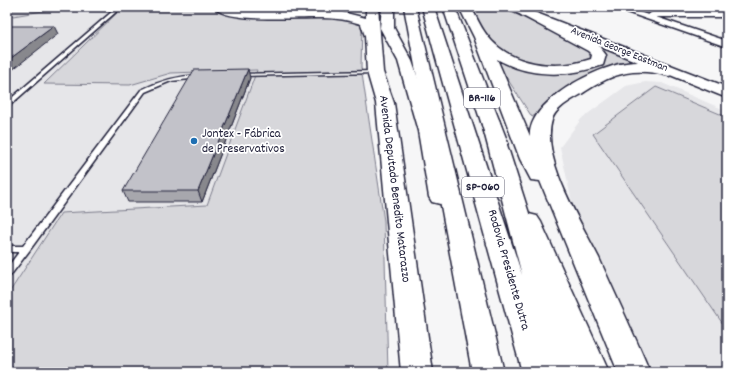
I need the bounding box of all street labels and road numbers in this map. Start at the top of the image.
street label: Avenida George Eastman [568,23,670,77]
road number: BR-116 [464,88,500,108]
street label: Avenida Deputado Benedito Matarazzo [373,94,415,284]
road number: SP-060 [462,177,504,197]
street label: Rodovia Presidente Dutra [482,208,535,333]

